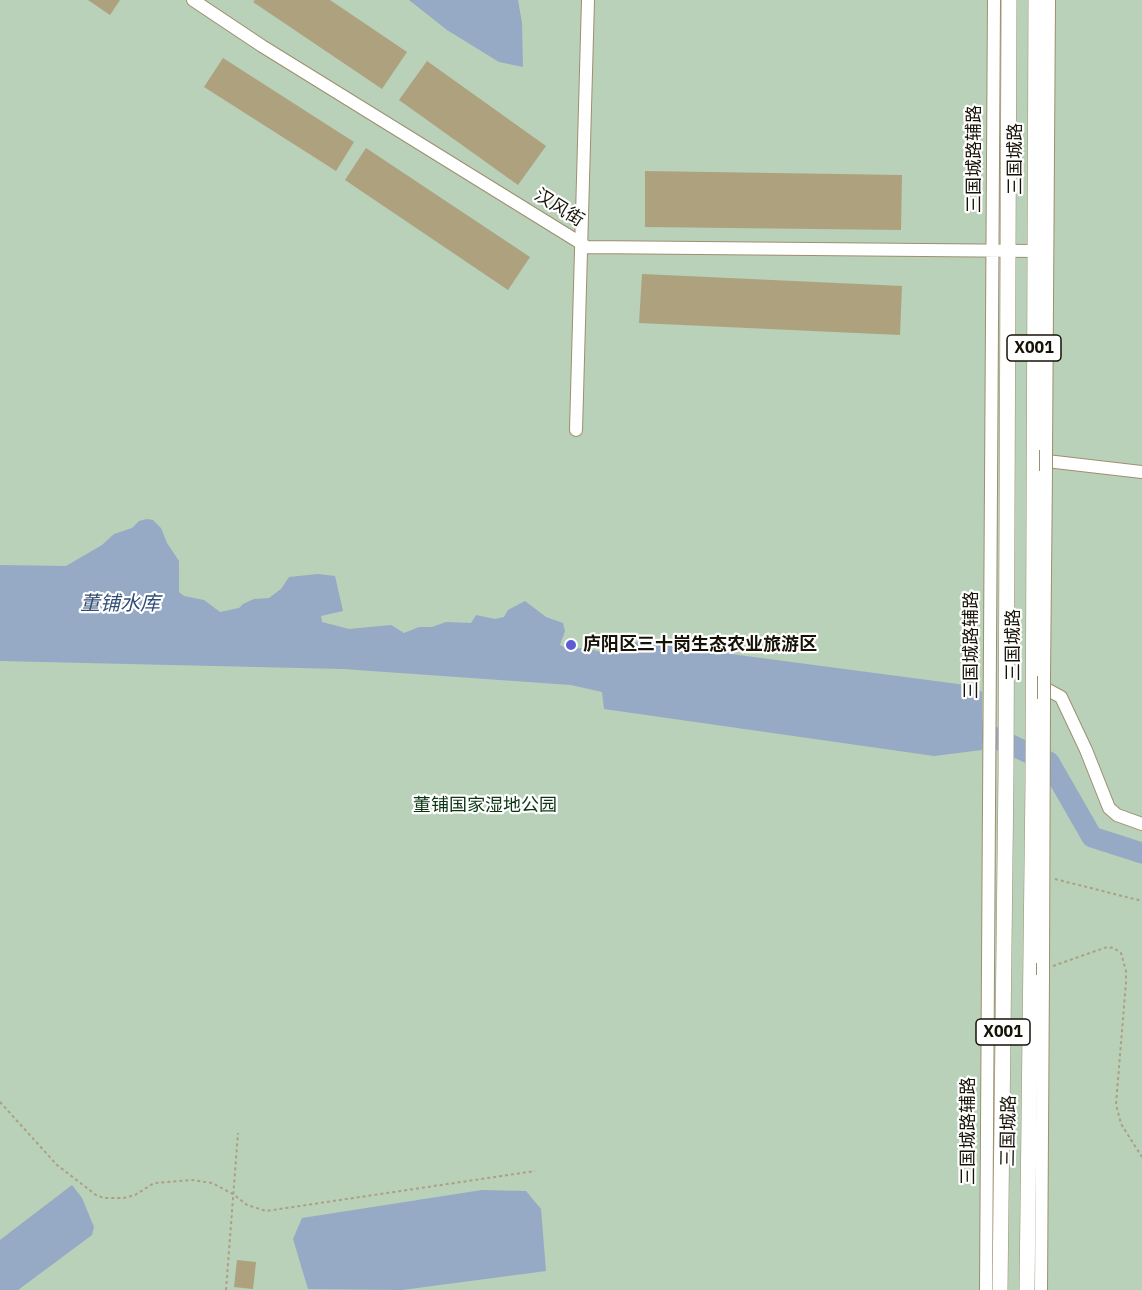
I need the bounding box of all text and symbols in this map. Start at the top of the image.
street label: 三国城路辅路 [964,105,986,213]
street label: 三国城路 [1005,123,1027,195]
street label: 汉风街 [530,185,588,231]
road number: X001 [1007,335,1061,361]
street label: 三国城路辅路 [961,591,983,699]
water label: 董铺水库 [80,592,160,616]
street label: 三国城路 [1003,609,1025,681]
place label: 庐阳区三十岗生态农业旅游区 [583,634,817,656]
marker: 庐阳区三十岗生态农业旅游区 [564,638,578,652]
park label: 董铺国家湿地公园 [413,795,557,817]
road number: X001 [976,1019,1030,1045]
street label: 三国城路辅路 [958,1077,980,1185]
street label: 三国城路 [998,1095,1020,1167]

